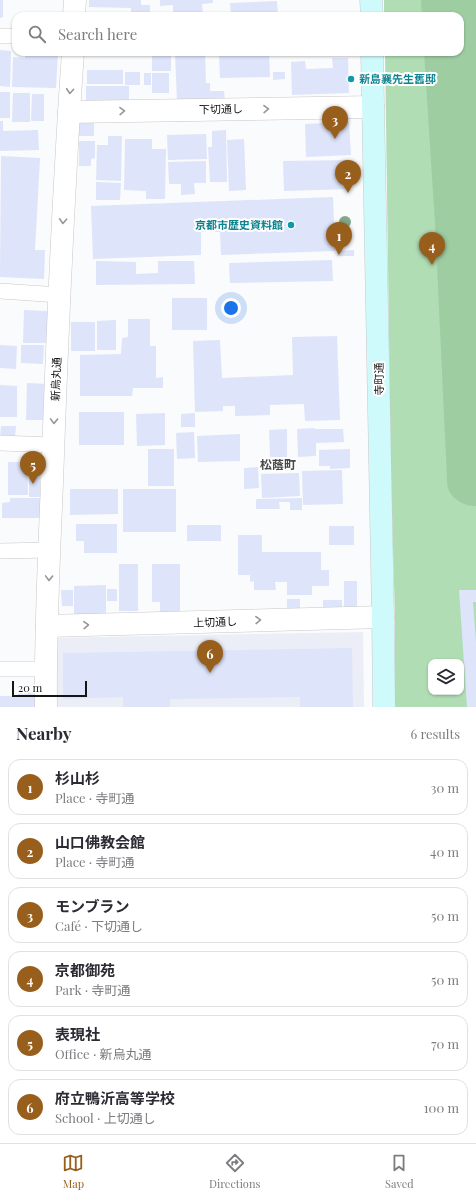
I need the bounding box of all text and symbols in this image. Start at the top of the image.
search box [12,12,464,56]
icon: search [26,23,48,45]
text: Search here [58,24,137,44]
place label: 新島襄先生舊邸 [359,71,436,86]
marker: 新島襄先生舊邸 [346,74,356,84]
one-way arrow [66,88,74,94]
street label: 下切通し [199,101,243,116]
one-way arrow [263,104,269,113]
pin: 3 [322,106,348,139]
one-way arrow [119,107,125,115]
pin: 2 [335,160,361,193]
place label: 京都市歴史資料館 [195,217,283,232]
one-way arrow [59,218,68,224]
marker: 京都市歴史資料館 [286,220,296,230]
pin: 1 [326,222,352,255]
pin: 4 [419,232,445,265]
your location [221,298,241,318]
street label: 新烏丸通 [47,357,64,401]
street label: 寺町通 [371,362,386,396]
one-way arrow [50,418,59,424]
pin: 5 [20,451,46,484]
district label: 松蔭町 [260,456,296,472]
one-way arrow [45,575,53,581]
street label: 上切通し [193,613,237,630]
one-way arrow [255,616,261,625]
one-way arrow [83,621,89,630]
pin: 6 [197,640,223,673]
map controls [428,659,464,695]
button: layers [428,659,464,695]
scale bar [12,679,87,698]
text: 20 m [18,680,42,695]
text: Nearby [16,722,71,744]
text: 6 results [410,725,460,742]
text: 杉山杉 [55,768,100,788]
text: 1 [28,779,32,796]
text: 30 m [431,779,459,796]
text: Place · 寺町通 [55,789,134,806]
text: 山口佛教会館 [55,832,145,852]
text: 2 [27,843,33,860]
text: 40 m [430,843,459,860]
text: Place · 寺町通 [55,853,134,870]
text: モンブラン [55,896,130,916]
text: 3 [27,907,33,924]
text: 50 m [431,907,459,924]
text: Café · 下切通し [55,917,143,934]
text: 京都御苑 [55,960,115,980]
text: 4 [27,971,33,988]
text: 50 m [431,971,459,988]
text: Park · 寺町通 [55,981,130,998]
text: 表現社 [55,1024,100,1044]
text: 5 [27,1035,33,1052]
text: 70 m [431,1035,459,1052]
text: Office · 新烏丸通 [55,1045,152,1062]
text: 府立鴨沂高等学校 [55,1088,175,1108]
text: 6 [26,1099,34,1116]
text: 100 m [424,1099,459,1116]
text: School · 上切通し [55,1109,156,1126]
tab: Map [62,1152,84,1191]
tab: Directions [209,1152,260,1191]
tab: Saved [385,1152,414,1191]

